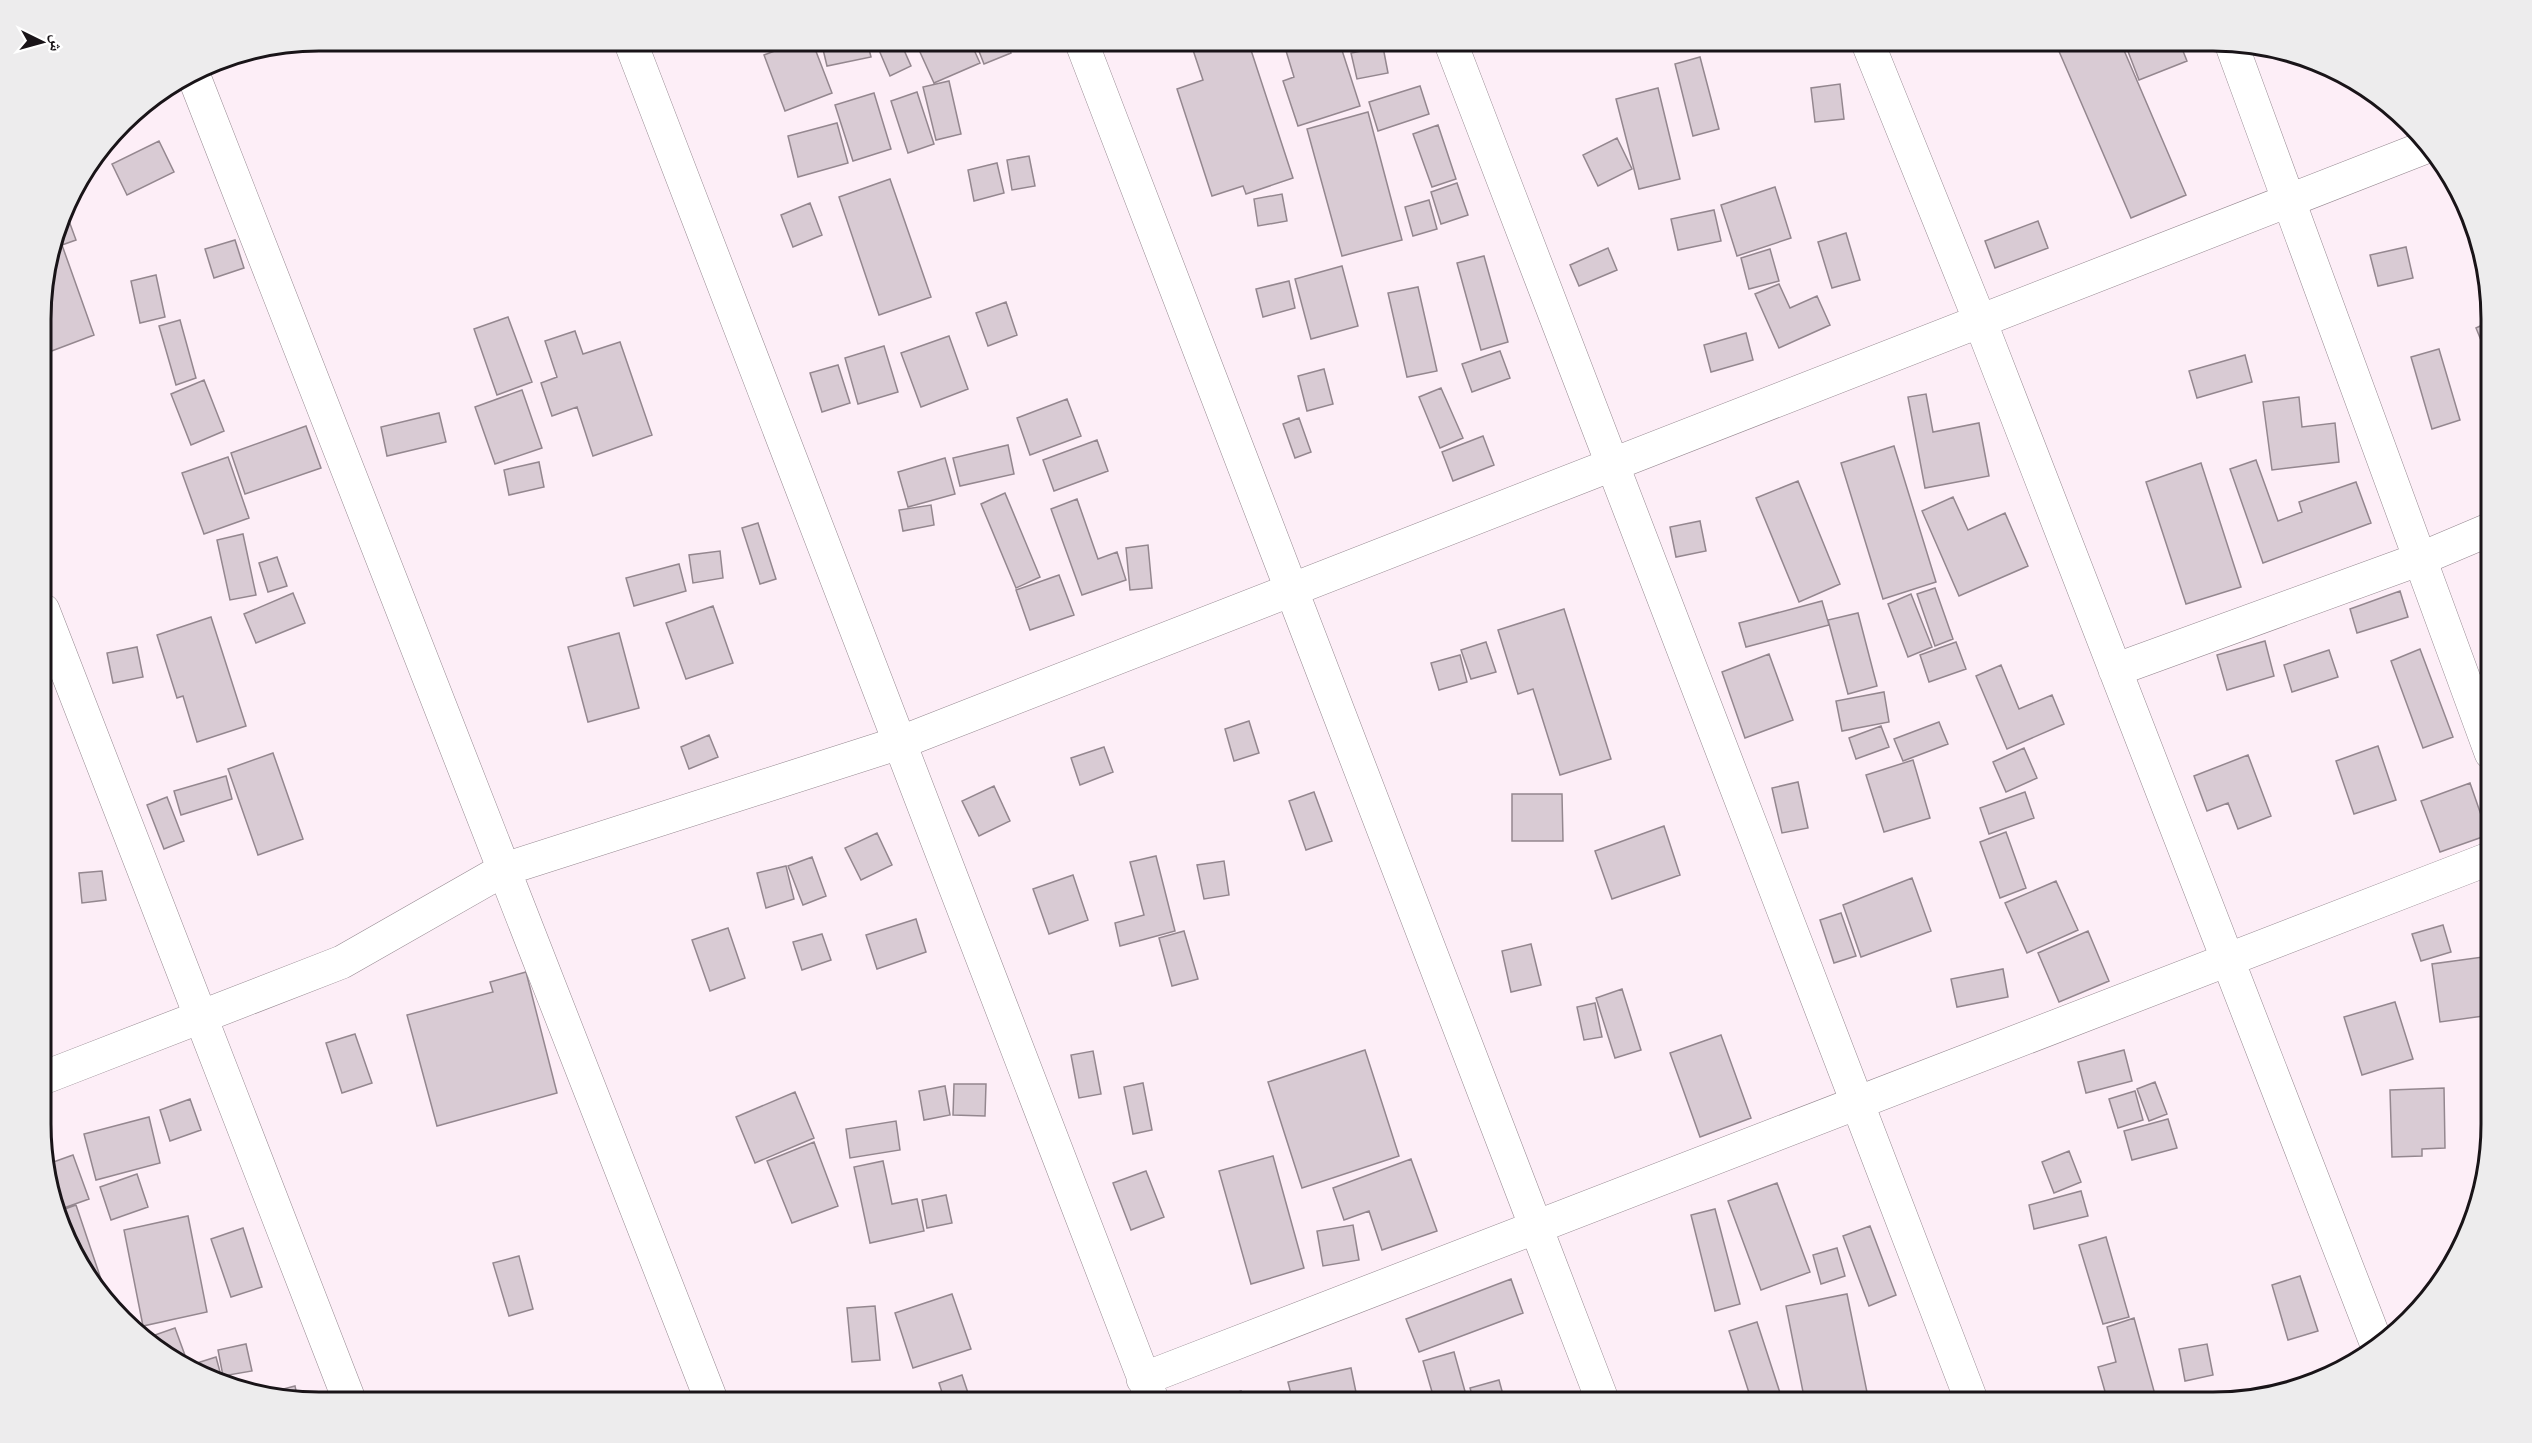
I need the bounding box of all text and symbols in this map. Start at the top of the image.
north arrow [12,12,72,72]
text: ش [46,34,68,53]

